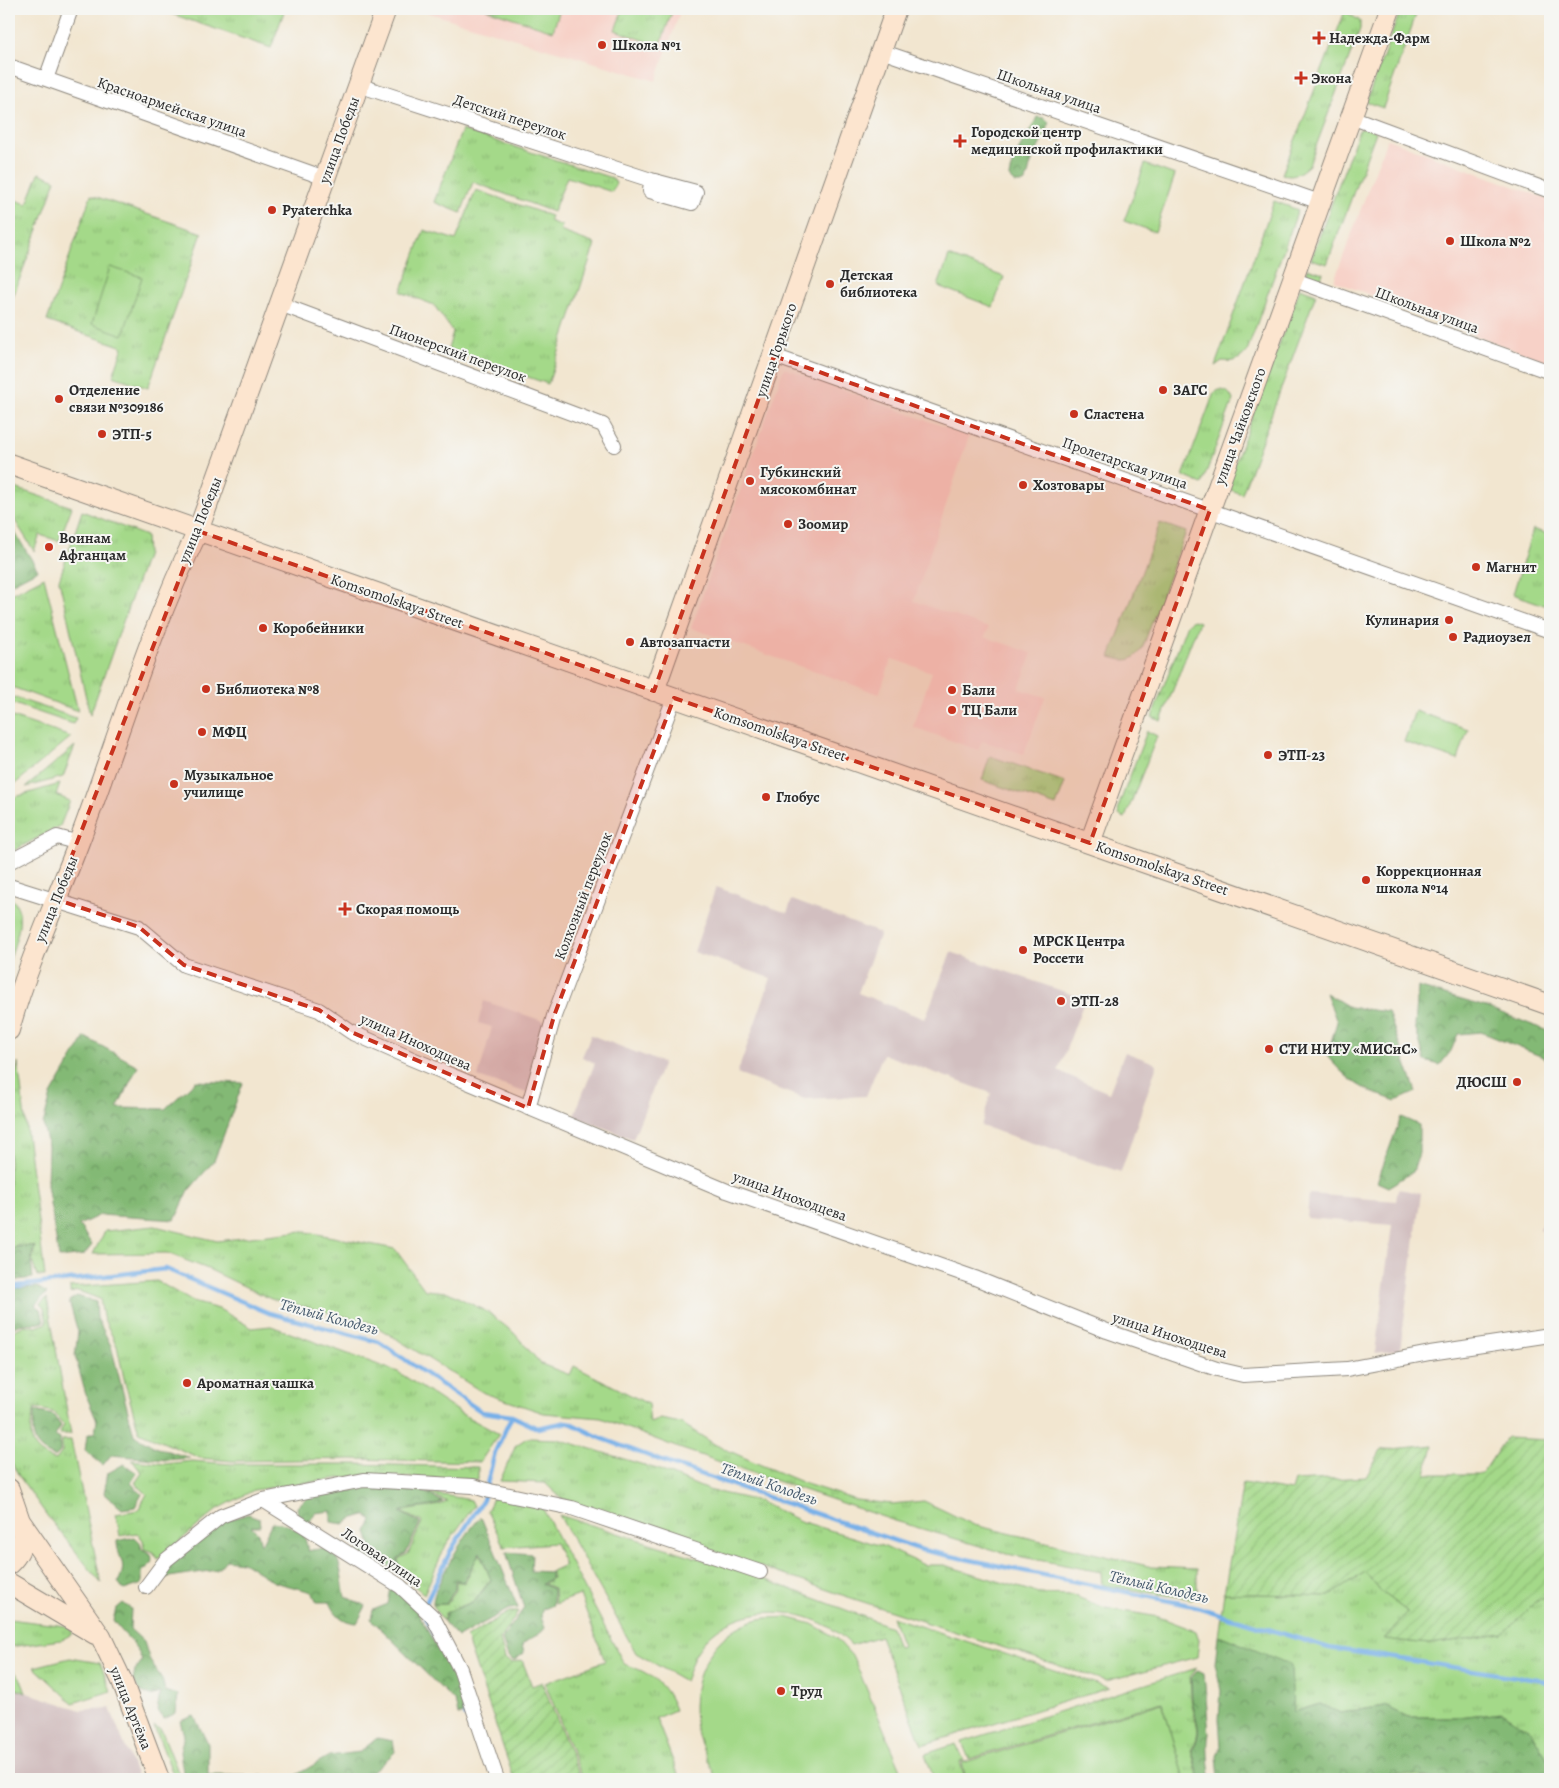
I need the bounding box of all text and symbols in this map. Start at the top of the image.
place label: Надежда-Фарм [1329,28,1430,48]
marker: Надежда-Фарм [1313,32,1325,44]
place label: Школа №1 [612,35,682,55]
marker: Школа №1 [596,39,608,51]
street label: Школьная улица [994,64,1104,118]
place label: Экона [1311,68,1352,88]
street label: Красноармейская улица [95,72,249,142]
marker: Экона [1295,72,1307,84]
street label: Детский переулок [451,89,569,145]
street label: улица Победы [314,94,364,187]
place label: Городской центр медицинской профилактики [971,122,1163,159]
marker: Городской центр медицинской профилактики [953,134,967,148]
place label: Pyaterchka [282,200,353,220]
marker: Pyaterchka [266,204,278,216]
place label: Школа №2 [1460,231,1532,251]
marker: Школа №2 [1444,235,1456,247]
place label: Детская библиотека [840,265,918,302]
marker: Детская библиотека [824,278,836,290]
street label: Школьная улица [1372,282,1482,338]
street label: улица Горького [750,300,802,401]
street label: Пионерский переулок [387,319,530,387]
street label: улица Чайковского [1209,365,1270,488]
place label: Отделение связи №309186 [69,380,164,417]
place label: ЗАГС [1173,380,1207,400]
marker: ЗАГС [1157,384,1169,396]
marker: Отделение связи №309186 [53,393,65,405]
place label: Сластена [1084,404,1145,424]
marker: Сластена [1068,408,1080,420]
place label: ЭТП-5 [112,424,152,444]
marker: ЭТП-5 [96,428,108,440]
street label: Пролетарская улица [1060,432,1190,494]
place label: Губкинский мясокомбинат [760,462,857,499]
street label: улица Победы [173,474,226,567]
marker: Губкинский мясокомбинат [744,475,756,487]
place label: Хозтовары [1033,475,1104,495]
marker: Хозтовары [1017,479,1029,491]
place label: Зоомир [798,514,848,534]
marker: Зоомир [782,518,794,530]
place label: Воинам Афганцам [58,528,126,565]
marker: Воинам Афганцам [43,541,55,553]
place label: Магнит [1486,557,1537,577]
marker: Магнит [1470,561,1482,573]
street label: Komsomolskaya Street [328,569,466,633]
place label: Кулинария [1365,610,1439,630]
marker: Кулинария [1443,614,1455,626]
place label: Коробейники [273,618,364,638]
marker: Коробейники [257,622,269,634]
place label: Радиоузел [1463,627,1531,647]
marker: Радиоузел [1447,631,1459,643]
place label: Автозапчасти [639,632,730,652]
marker: Автозапчасти [624,636,636,648]
place label: Библиотека №8 [216,679,320,699]
place label: Бали [962,680,995,700]
marker: Библиотека №8 [200,683,212,695]
marker: Бали [946,684,958,696]
place label: ТЦ Бали [962,700,1017,720]
street label: Komsomolskaya Street [711,702,849,766]
marker: ТЦ Бали [946,704,958,716]
place label: МФЦ [212,722,247,742]
marker: МФЦ [196,726,208,738]
place label: ЭТП-23 [1278,745,1325,765]
marker: ЭТП-23 [1262,749,1274,761]
place label: Музыкальное училище [183,765,274,802]
marker: Музыкальное училище [168,778,180,790]
place label: Глобус [776,787,820,807]
marker: Глобус [760,791,772,803]
street label: Колхозный переулок [549,829,617,963]
street label: Komsomolskaya Street [1093,836,1231,900]
street label: улица Победы [29,853,82,946]
place label: Коррекционная школа №14 [1376,861,1482,898]
marker: Коррекционная школа №14 [1360,874,1372,886]
place label: Скорая помощь [356,899,459,919]
marker: Скорая помощь [338,902,352,916]
place label: МРСК Центра Россети [1033,931,1126,968]
marker: МРСК Центра Россети [1017,944,1029,956]
place label: ЭТП-28 [1071,991,1119,1011]
marker: ЭТП-28 [1055,995,1067,1007]
street label: улица Иноходцева [356,1008,475,1076]
place label: СТИ НИТУ «МИСиС» [1279,1039,1418,1059]
marker: СТИ НИТУ «МИСиС» [1263,1043,1275,1055]
place label: ДЮСШ [1456,1072,1507,1092]
marker: ДЮСШ [1511,1076,1523,1088]
street label: улица Иноходцева [729,1166,850,1226]
water label: Тёплый Колодезь [277,1293,381,1341]
street label: улица Иноходцева [1109,1307,1230,1363]
place label: Ароматная чашка [196,1373,315,1393]
marker: Ароматная чашка [181,1377,193,1389]
water label: Тёплый Колодезь [718,1457,821,1511]
street label: Логовая улица [338,1523,426,1591]
water label: Тёплый Колодезь [1107,1565,1211,1609]
street label: улица Артёма [105,1662,157,1753]
place label: Труд [791,1681,822,1701]
marker: Труд [775,1685,787,1697]

